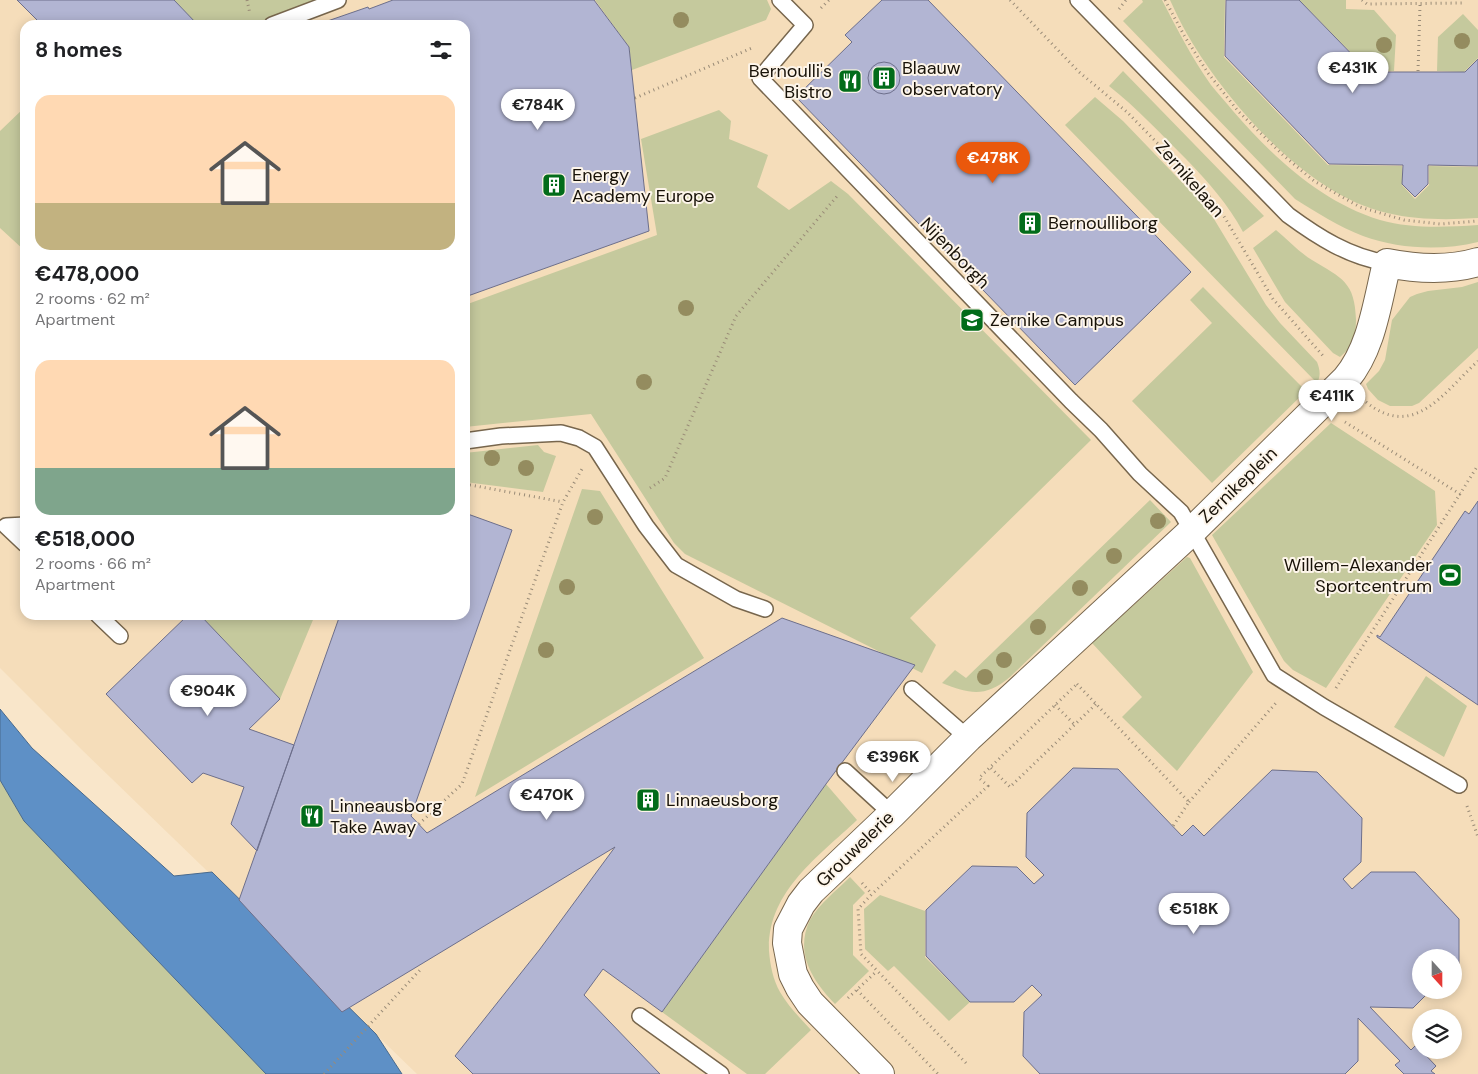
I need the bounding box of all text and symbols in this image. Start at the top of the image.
text: 8 homes [35,36,123,64]
icon: filters [427,36,455,64]
pin: €431K [1318,52,1388,94]
place label: Blaauw observatory [902,56,1003,101]
text: €431K [1329,57,1377,78]
place label: Bernoulli's Bistro [749,59,832,104]
building icon: Blaauw observatory [871,65,897,91]
restaurant icon: Bernoulli's Bistro [837,68,863,94]
pin: €784K [503,88,573,131]
text: €784K [512,94,564,115]
icon: home [200,128,290,218]
street label: Zernikelaan [1150,136,1230,222]
pin: €478K [958,142,1028,184]
text: €478K [967,147,1019,168]
place label: Energy Academy Europe [572,163,715,208]
building icon: Energy Academy Europe [541,172,567,198]
building icon: Bernoulliborg [1017,210,1043,236]
place label: Bernoulliborg [1048,211,1158,235]
street label: Nijenborgh [915,212,995,294]
text: €478,000 [35,260,139,288]
text: 2 rooms · 62 m² [35,288,150,309]
school or university icon: Zernike Campus [959,307,985,333]
place label: Zernike Campus [990,308,1124,332]
text: Apartment [35,309,115,330]
pin: €411K [1297,380,1367,422]
text: €411K [1309,385,1355,406]
icon: home [200,393,290,483]
street label: Zernikeplein [1194,442,1282,528]
text: €518,000 [35,525,135,553]
text: 2 rooms · 66 m² [35,553,151,574]
place label: Willem-Alexander Sportcentrum [1284,553,1432,598]
sports icon: Willem-Alexander Sportcentrum [1437,562,1463,588]
text: Apartment [35,574,115,595]
pin: €904K [173,674,243,717]
text: €904K [181,680,235,701]
pin: €396K [858,740,928,783]
text: €396K [867,746,919,767]
pin: €470K [512,778,582,821]
text: €470K [520,784,574,805]
building icon: Linnaeusborg [635,787,661,813]
place label: Linnaeusborg [666,788,778,812]
place label: Linneausborg Take Away [330,794,442,839]
restaurant icon: Linneausborg Take Away [299,803,325,829]
street label: Grouwelerie [811,806,899,892]
pin: €518K [1159,892,1229,935]
text: €518K [1170,898,1219,919]
north arrow [1412,949,1462,999]
map controls [1412,949,1462,1059]
button: layers [1412,1009,1462,1059]

